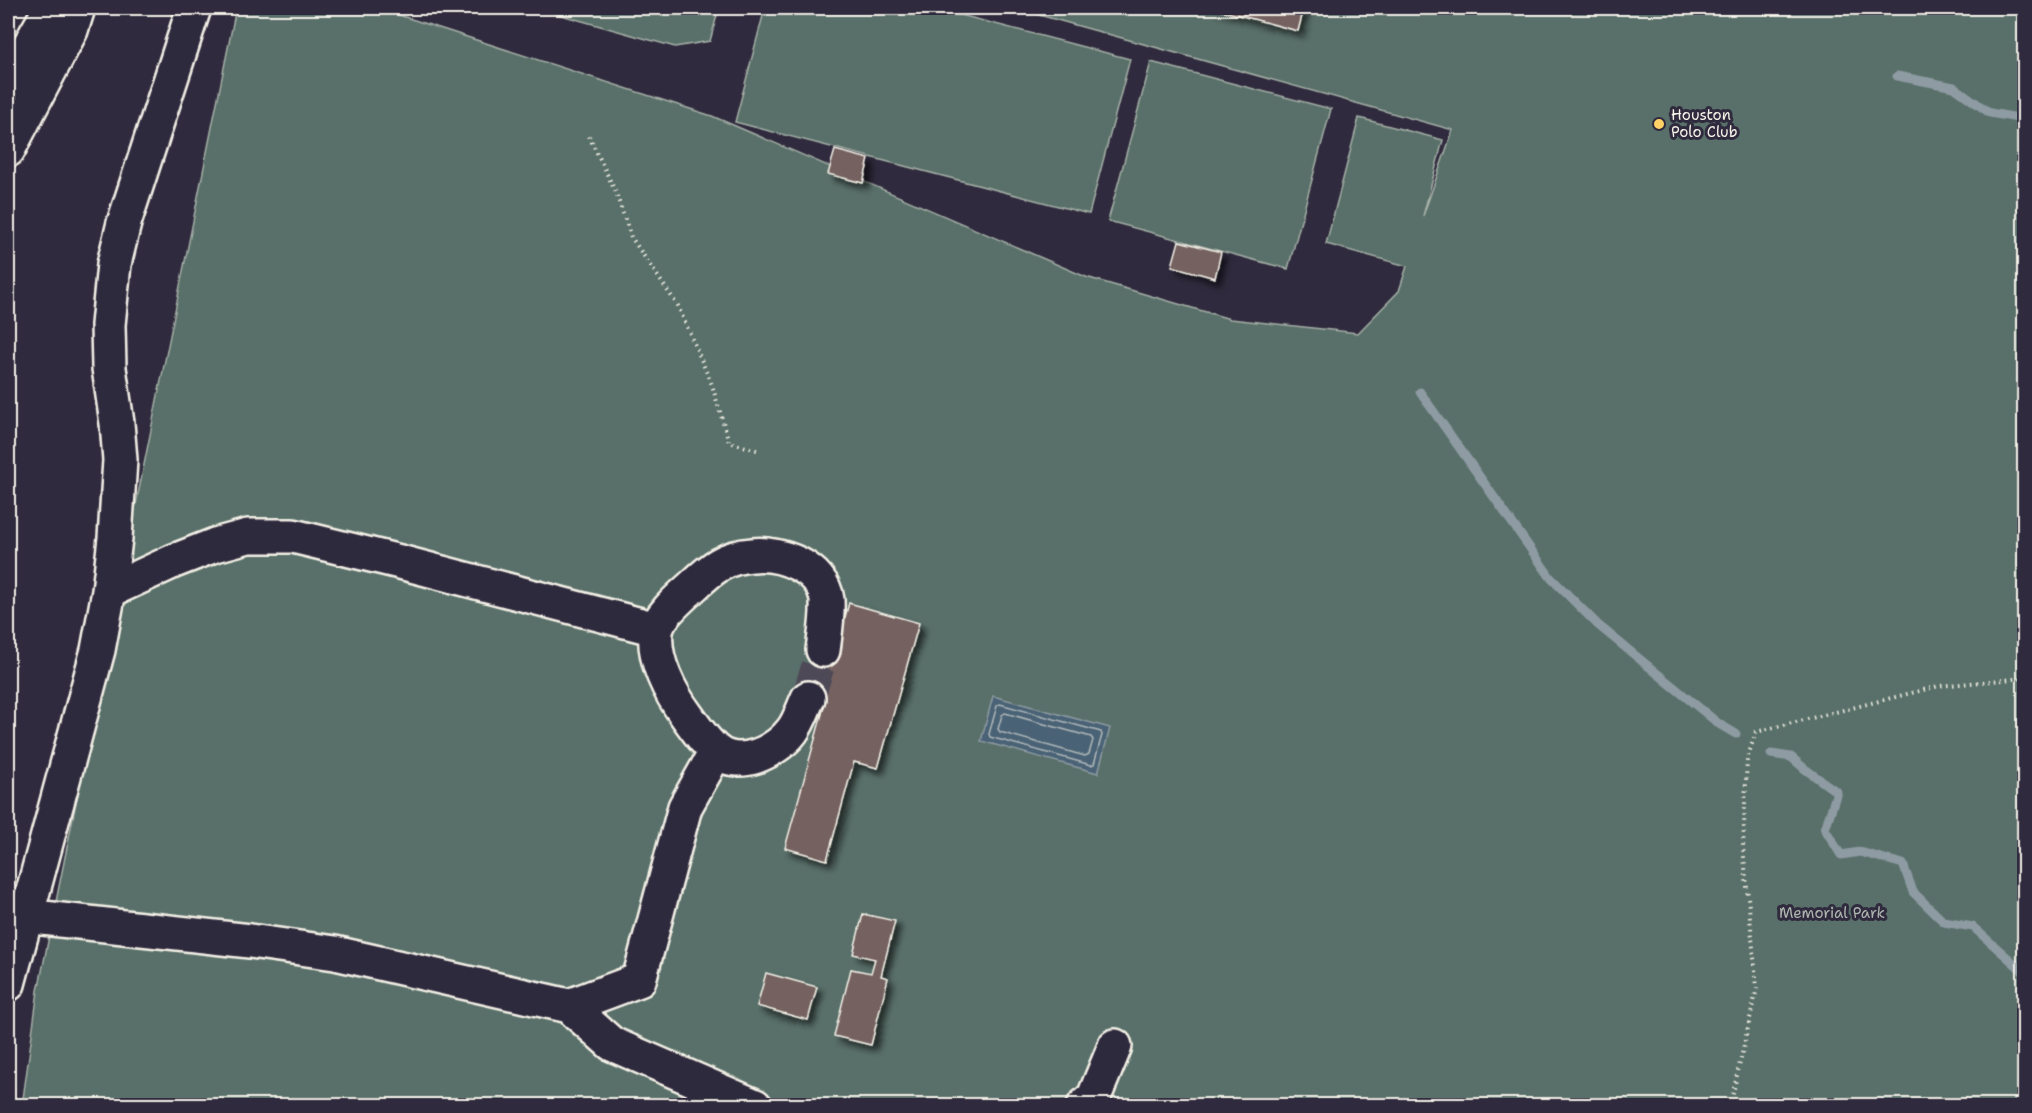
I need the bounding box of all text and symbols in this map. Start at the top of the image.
place label: Houston Polo Club [1671,105,1738,142]
marker: Houston Polo Club [1652,117,1666,131]
park label: Memorial Park [1779,903,1885,923]

